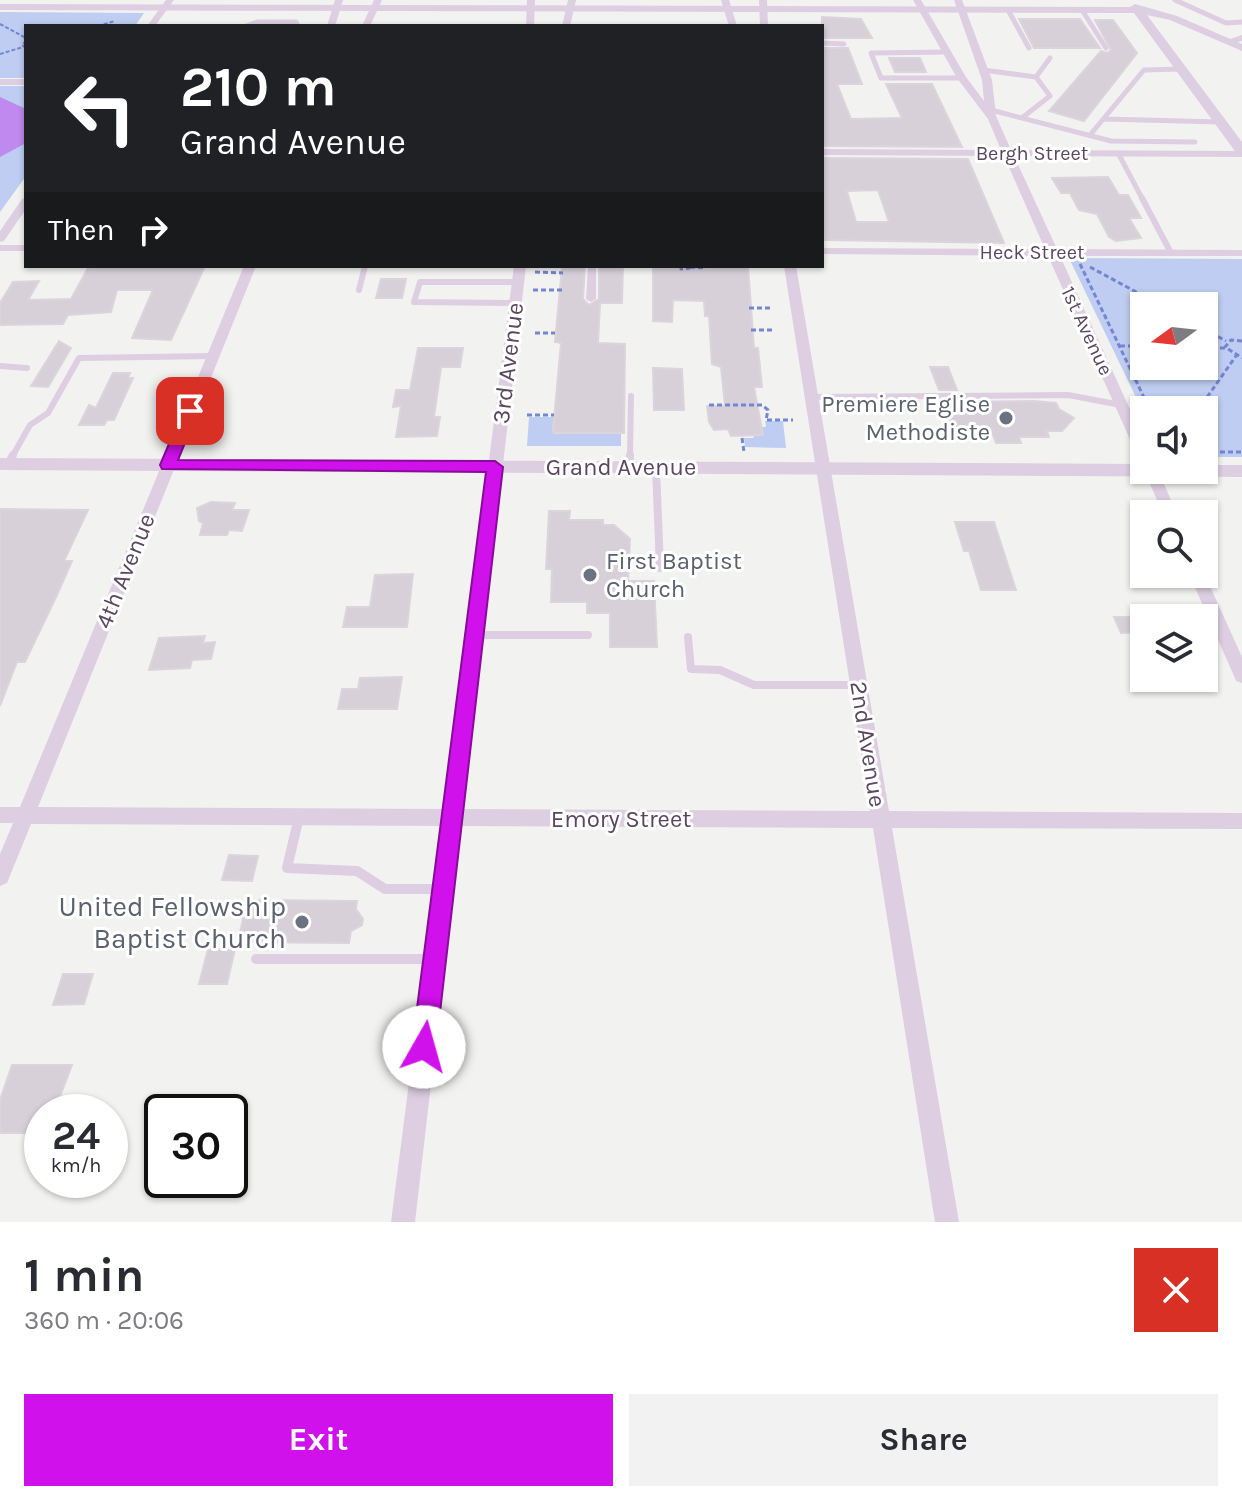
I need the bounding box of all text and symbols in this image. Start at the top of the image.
text: 210 m [180,54,337,119]
icon: left [48,56,152,160]
text: Grand Avenue [180,121,406,163]
street label: Bergh Street [976,142,1089,165]
icon: right [131,208,175,252]
text: Then [48,212,115,248]
street label: Heck Street [980,241,1085,264]
street label: 1st Avenue [1056,283,1118,379]
north arrow [1130,292,1218,380]
map controls [1130,292,1218,692]
street label: 3rd Avenue [487,301,529,425]
pin [156,377,224,445]
icon: arrive [168,389,212,433]
place label: Premiere Eglise Methodiste [821,390,990,446]
button: sound [1130,396,1218,484]
marker: Premiere Eglise Methodiste [997,409,1015,427]
street label: Grand Avenue [546,453,696,481]
button: search [1130,500,1218,588]
street label: 4th Avenue [89,509,161,633]
place label: First Baptist Church [606,547,742,603]
marker: First Baptist Church [581,566,599,584]
button: layers [1130,604,1218,692]
street label: 2nd Avenue [844,679,892,809]
street label: Emory Street [551,805,691,833]
place label: United Fellowship Baptist Church [58,890,286,955]
marker: United Fellowship Baptist Church [293,913,311,931]
position arrow [382,1005,466,1089]
speed limit sign: 30 [144,1094,248,1198]
text: 24 [52,1112,100,1159]
text: km/h [51,1154,101,1177]
text: 1 min [24,1247,144,1303]
button: close [1134,1248,1218,1332]
text: 360 m · 20:06 [24,1305,184,1336]
button: Exit [24,1394,613,1486]
button: Share [629,1394,1218,1486]

